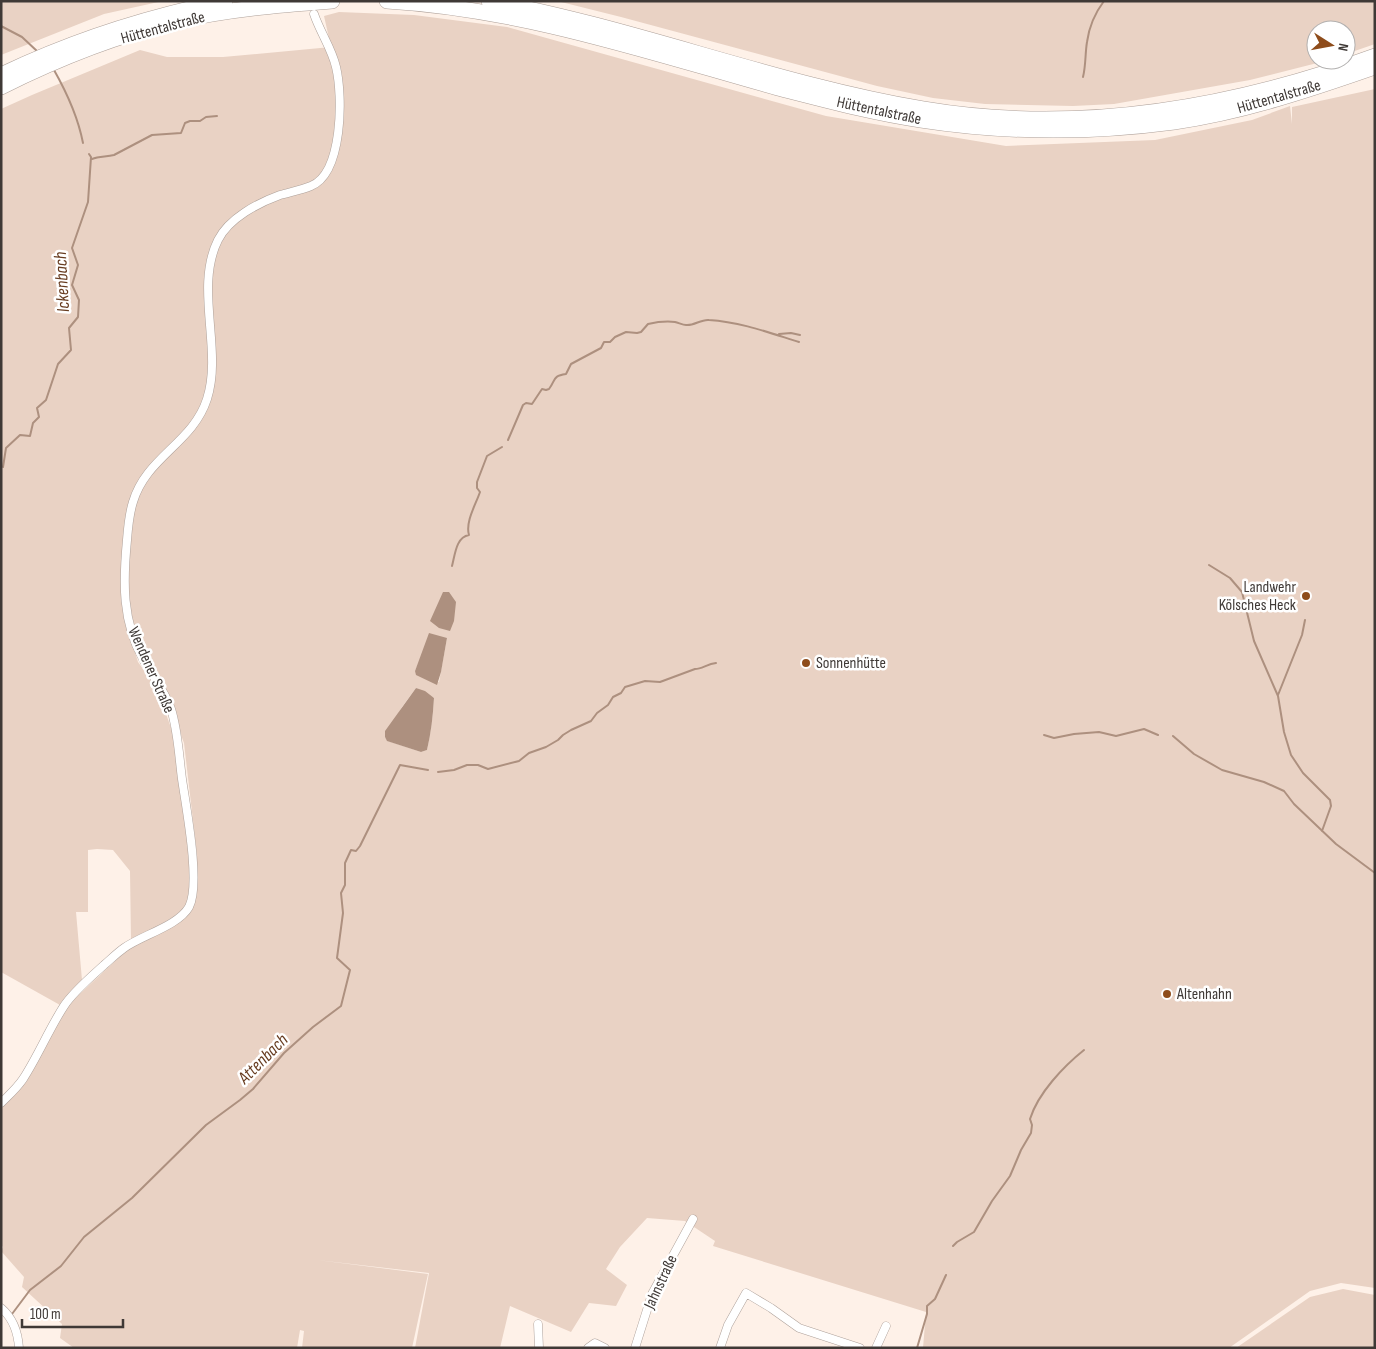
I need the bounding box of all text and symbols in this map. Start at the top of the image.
street label: Hüttentalstraße [119,8,207,48]
north arrow [1306,20,1356,70]
text: N [1334,42,1352,53]
street label: Hüttentalstraße [1235,76,1323,118]
street label: Hüttentalstraße [835,93,923,129]
water label: Ickenbach [50,251,74,313]
place label: Landwehr Kölsches Heck [1219,578,1296,615]
marker: Landwehr Kölsches Heck [1300,590,1312,602]
street label: Wendener Straße [124,624,178,716]
place label: Sonnenhütte [816,654,886,673]
marker: Sonnenhütte [800,657,812,669]
place label: Altenhahn [1176,985,1232,1004]
marker: Altenhahn [1161,988,1173,1000]
water label: Attenbach [233,1029,293,1089]
street label: Jahnstraße [640,1252,682,1313]
scale bar [22,1296,124,1328]
text: 100 m [30,1305,61,1324]

